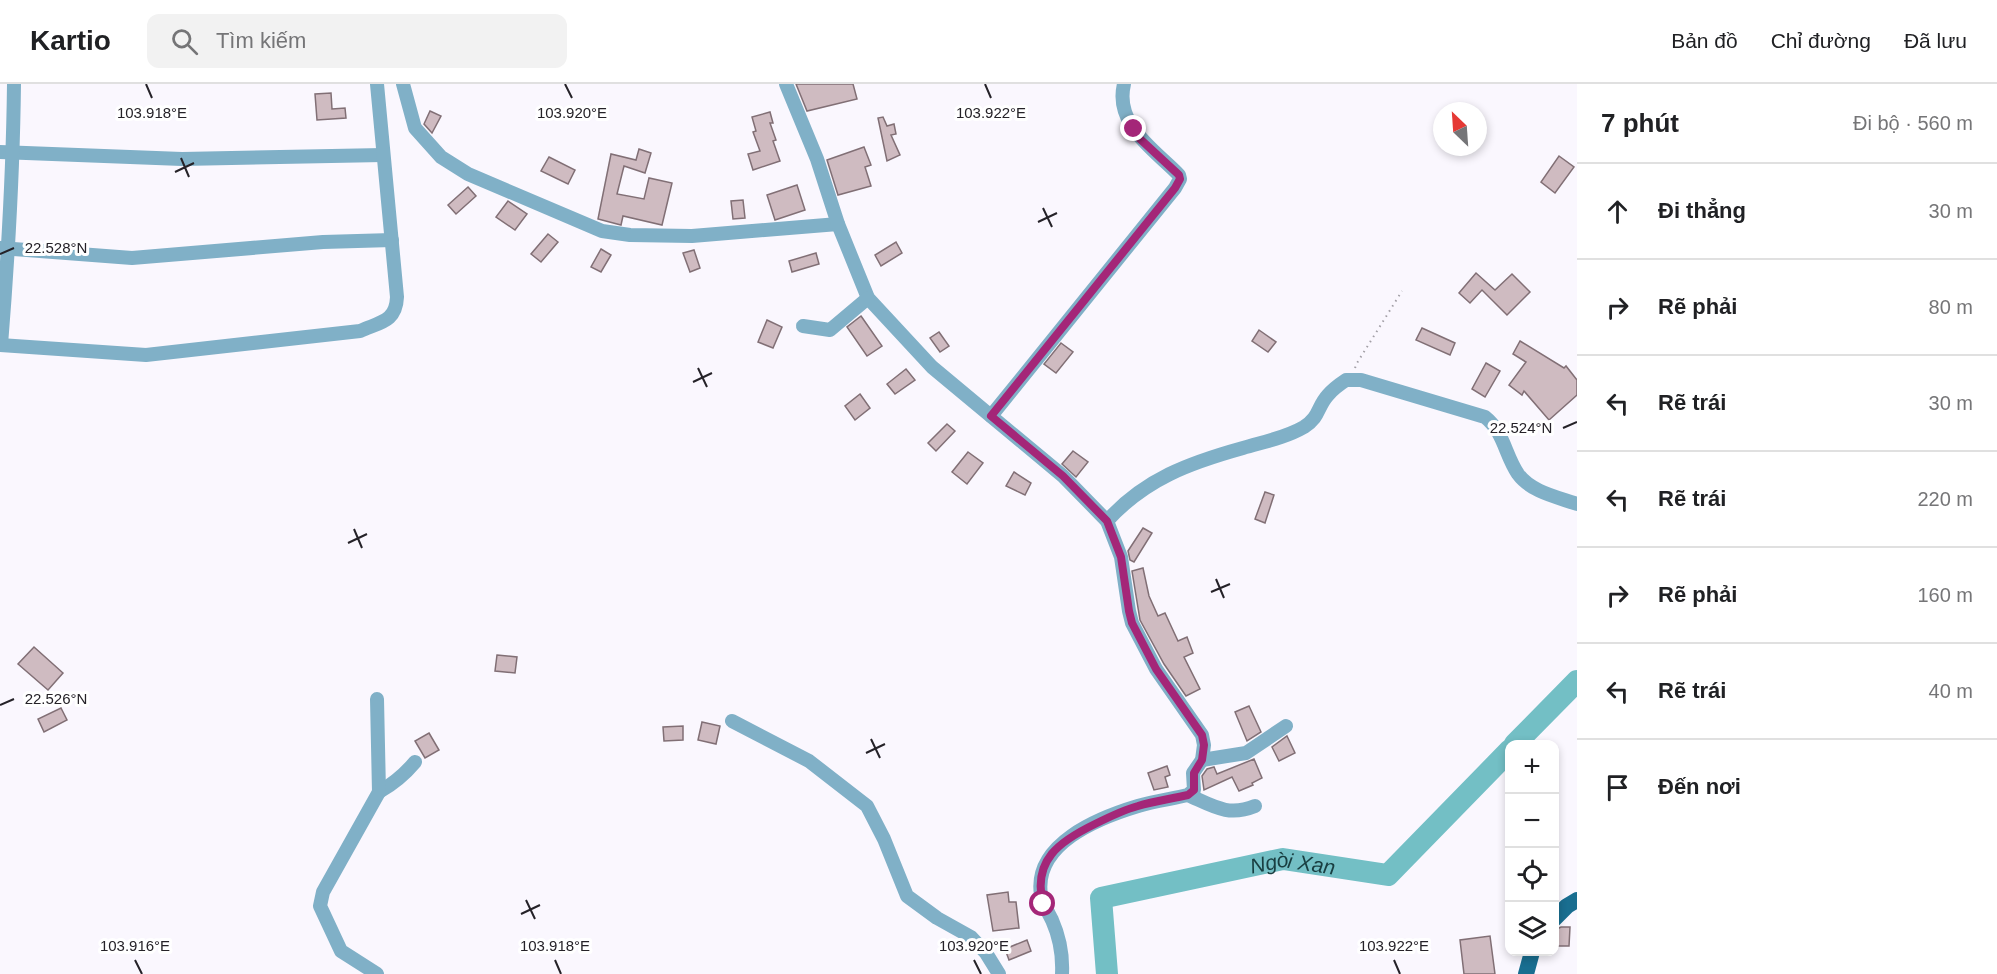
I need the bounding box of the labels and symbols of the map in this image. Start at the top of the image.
north arrow [1433,102,1487,156]
text: 103.918°E [117,104,187,121]
text: 103.920°E [537,104,607,121]
text: 103.922°E [956,104,1026,121]
route end [1120,115,1146,141]
text: 22.528°N [25,239,87,256]
text: 22.524°N [1490,419,1552,436]
text: 22.526°N [25,690,87,707]
water label: Ngòi Xan [1248,847,1337,878]
route start [1029,890,1055,916]
text: 103.916°E [100,937,170,954]
text: 103.918°E [520,937,590,954]
text: 103.920°E [939,937,1009,954]
text: 103.922°E [1359,937,1429,954]

